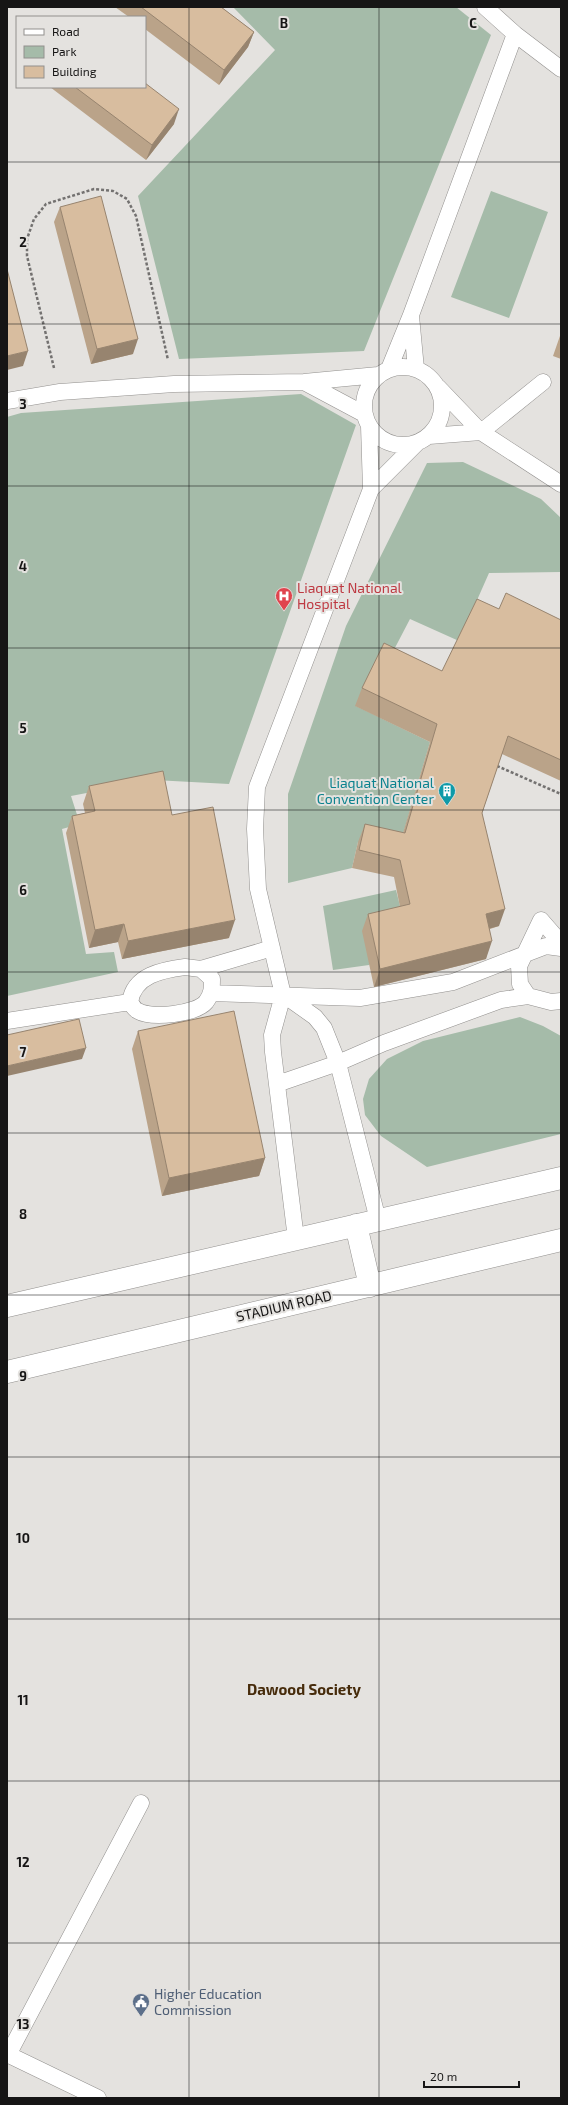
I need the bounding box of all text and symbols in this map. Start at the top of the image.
text: B [280,15,288,31]
text: C [469,15,477,31]
legend [16,16,146,88]
text: Road [52,24,80,38]
text: Park [52,44,77,58]
text: Building [52,64,97,78]
text: 2 [19,234,27,250]
text: 3 [19,396,27,412]
text: 4 [19,558,27,574]
place label: Liaquat National Hospital [297,579,403,612]
hospital icon: Liaquat National Hospital [274,586,294,611]
text: 5 [19,720,27,736]
place label: Liaquat National Convention Center [317,774,435,807]
building icon: Liaquat National Convention Center [437,781,457,806]
text: 6 [19,882,27,898]
text: 7 [20,1044,27,1060]
text: 8 [19,1206,27,1222]
street label: STADIUM ROAD [234,1286,333,1325]
text: 9 [19,1368,27,1384]
text: 10 [16,1530,30,1546]
district label: Dawood Society [247,1680,361,1699]
text: 11 [17,1692,29,1708]
text: 12 [16,1854,30,1870]
place label: Higher Education Commission [154,1985,262,2018]
public building icon: Higher Education Commission [131,1992,151,2017]
text: 13 [17,2016,30,2032]
scale bar [424,2063,519,2089]
text: 20 m [430,2069,457,2083]

